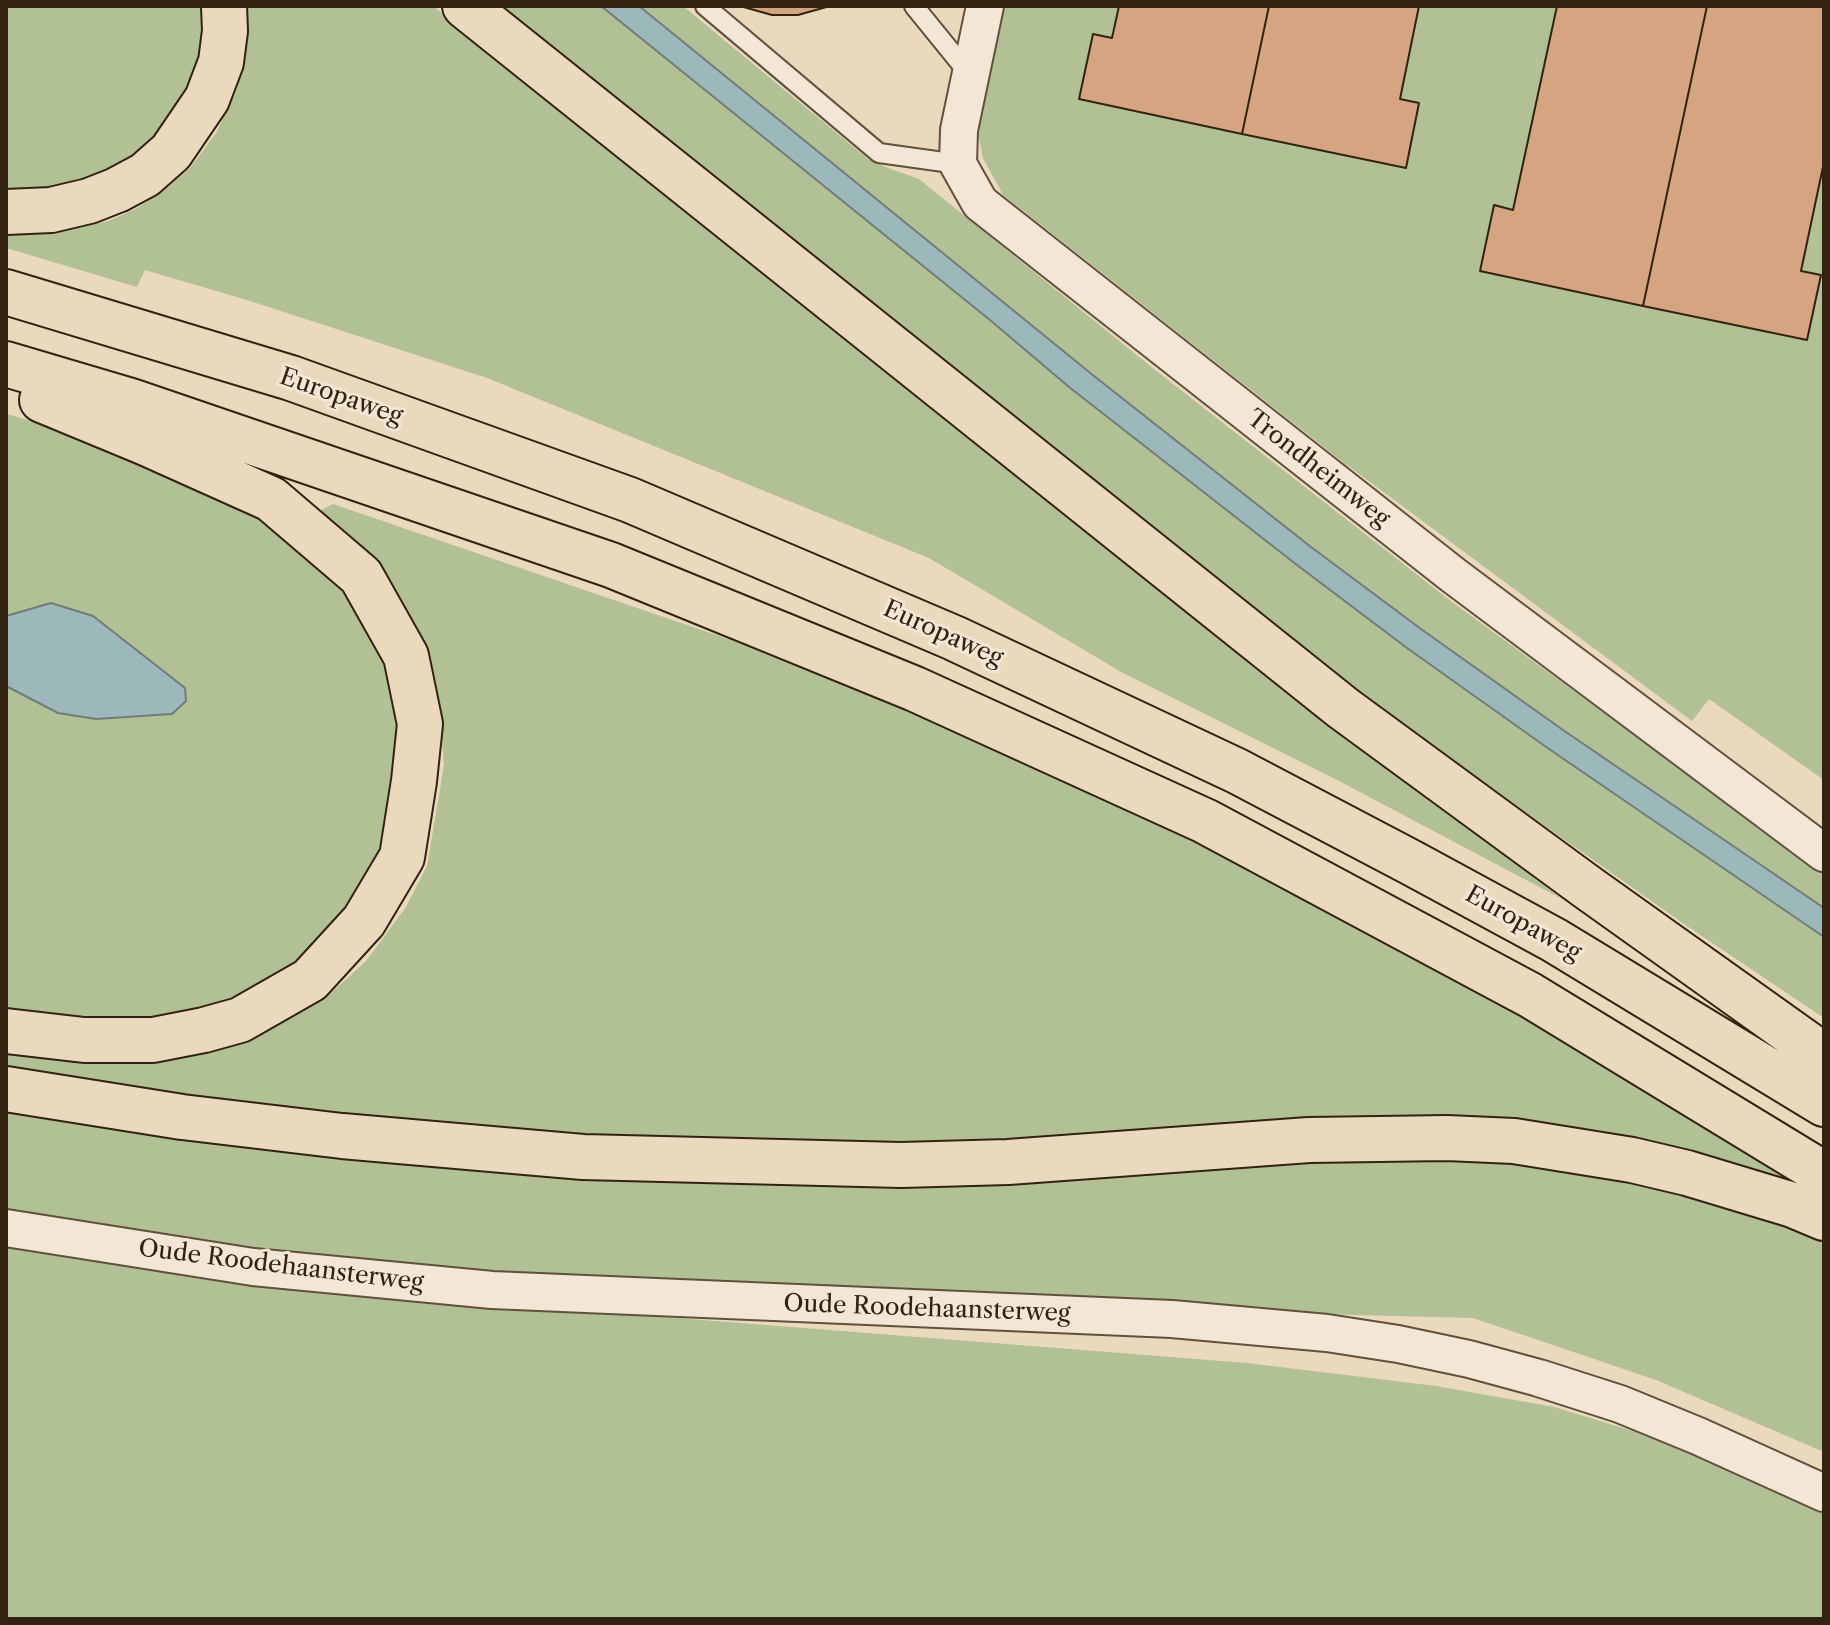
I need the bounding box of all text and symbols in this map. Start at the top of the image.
street label: Europaweg [276,363,406,431]
street label: Trondheimweg [1241,404,1395,534]
street label: Europaweg [879,595,1007,673]
street label: Europaweg [1460,880,1586,968]
street label: Oude Roodehaansterweg [137,1234,425,1298]
street label: Oude Roodehaansterweg [783,1290,1071,1328]

